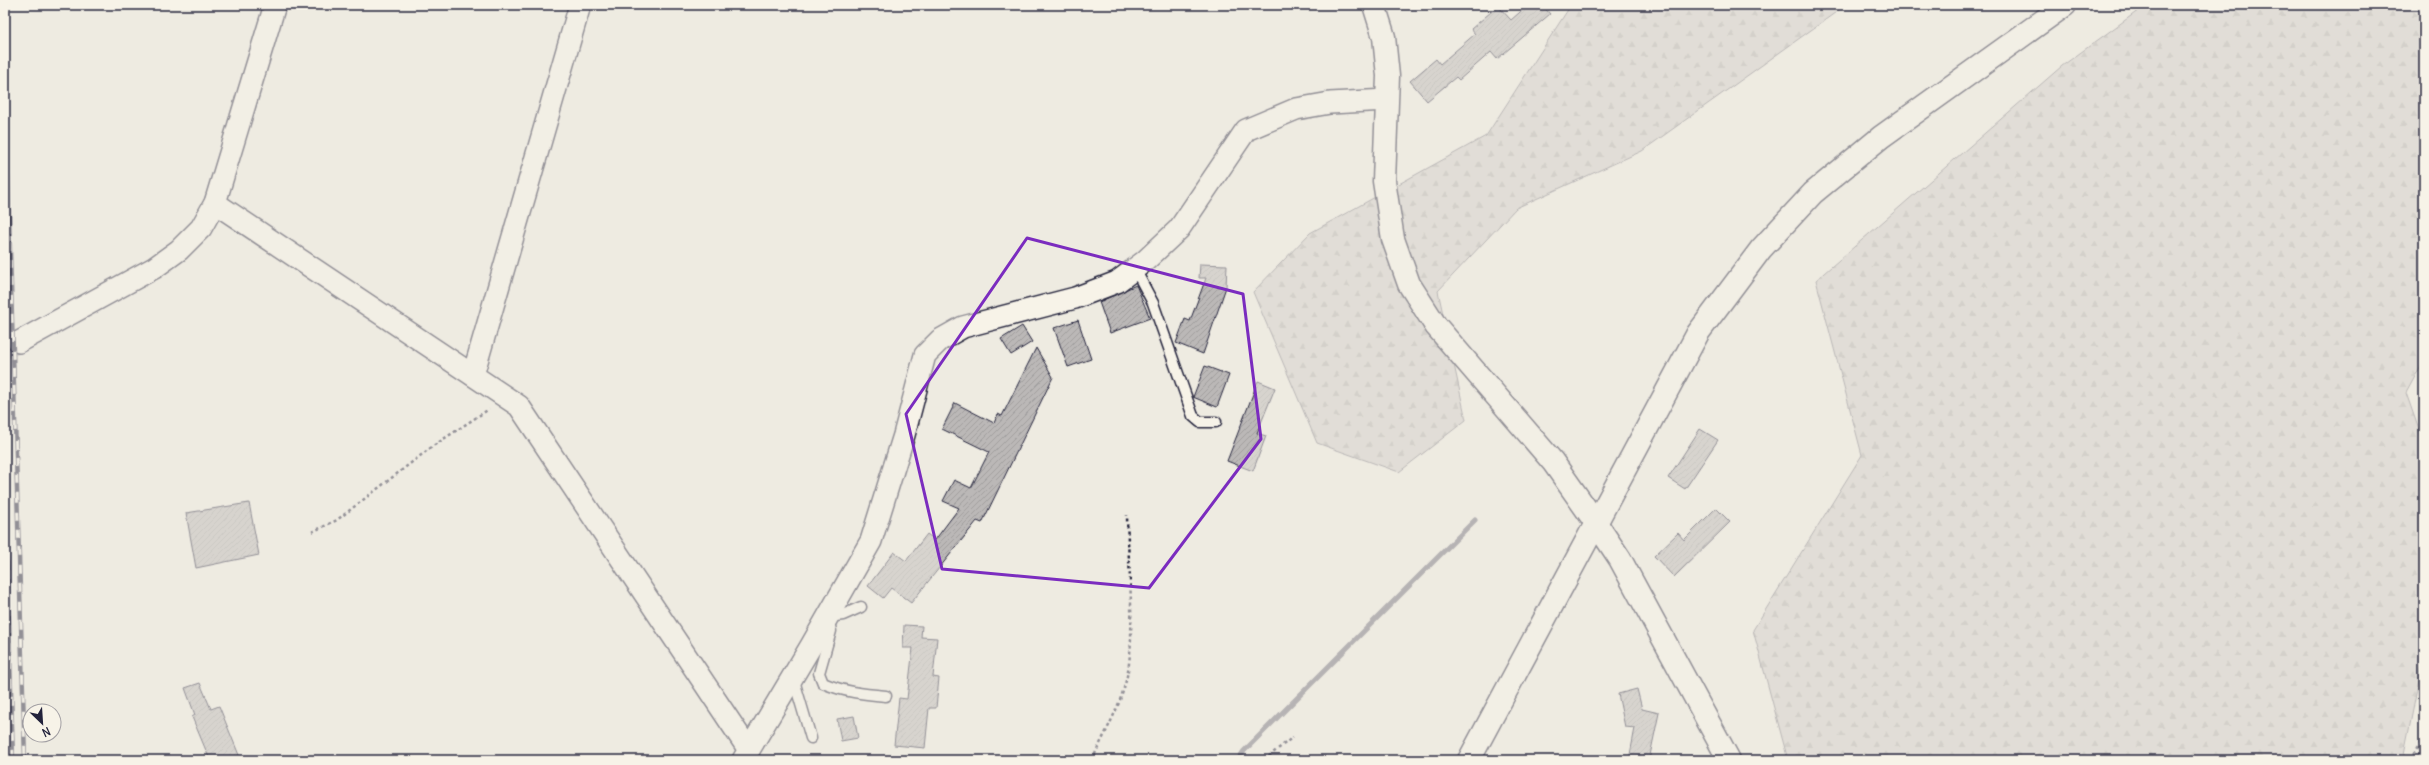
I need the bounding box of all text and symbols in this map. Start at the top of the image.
north arrow [22,703,62,743]
text: N [40,724,53,740]

